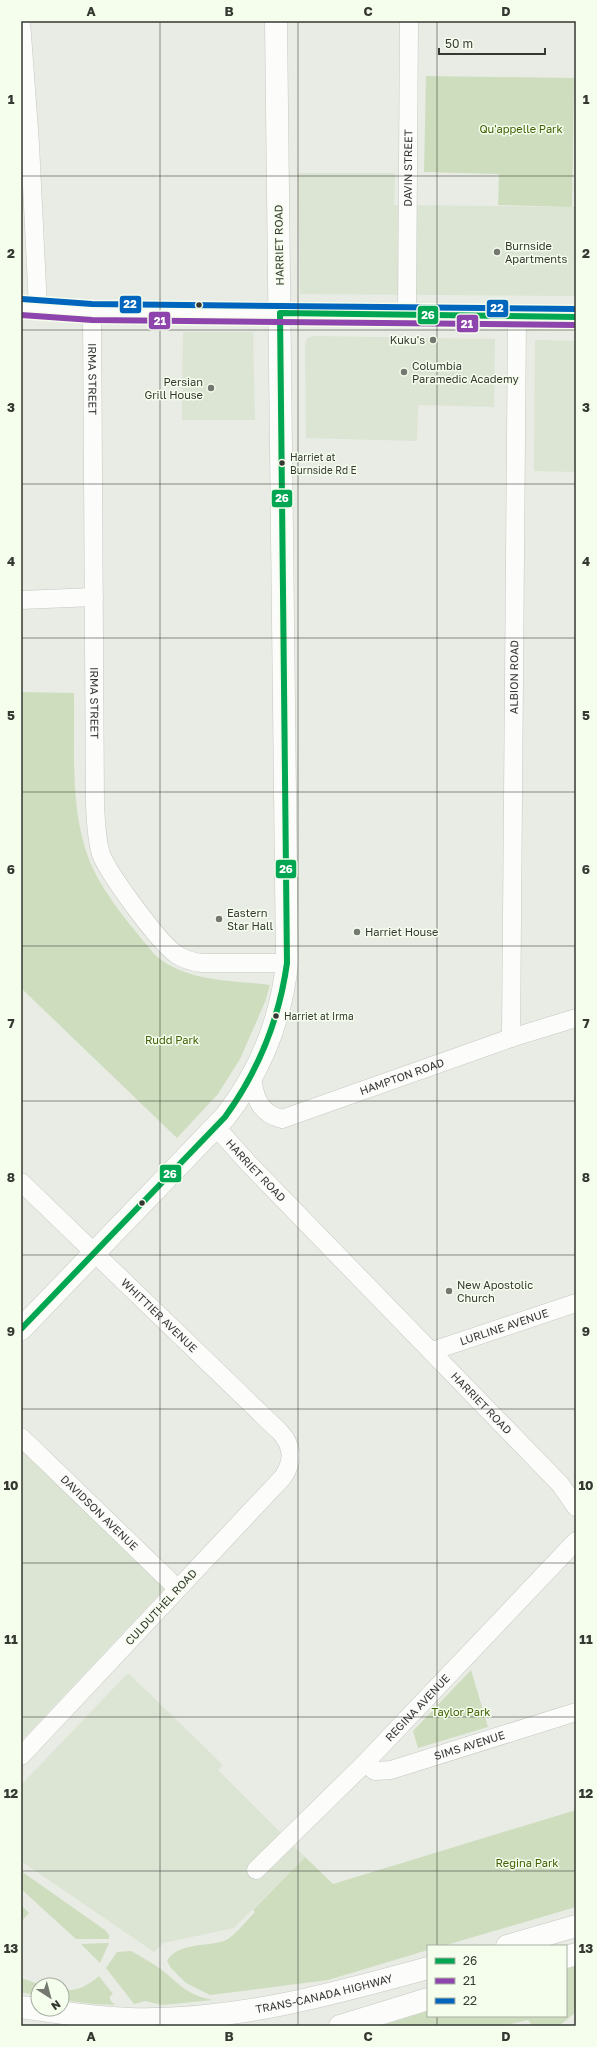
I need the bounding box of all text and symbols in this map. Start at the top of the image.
text: A [86,3,96,19]
text: B [224,3,234,19]
text: C [363,3,373,19]
text: D [501,3,511,19]
scale bar [439,30,545,56]
text: 50 m [445,36,473,51]
text: 1 [8,91,15,107]
text: 1 [583,91,590,107]
park label: Qu'appelle Park [479,122,563,135]
street label: DAVIN STREET [401,129,414,207]
street label: HARRIET ROAD [271,204,286,286]
place label: Burnside Apartments [505,239,567,265]
text: 2 [7,245,15,261]
text: 2 [582,245,590,261]
marker: Burnside Apartments [492,247,502,257]
line badge: 22 [119,295,142,314]
text: 22 [123,297,137,310]
line badge: 22 [486,299,509,318]
unlabelled marker [194,300,204,310]
text: 22 [490,301,504,314]
line badge: 26 [417,305,439,325]
text: 26 [421,308,435,321]
line badge: 21 [148,311,171,330]
text: 21 [154,314,167,327]
line badge: 21 [456,314,479,333]
text: 21 [461,317,474,330]
place label: Kuku's [390,333,425,346]
marker: Kuku's [428,335,438,345]
street label: IRMA STREET [86,343,100,415]
place label: Columbia Paramedic Academy [412,359,519,385]
marker: Columbia Paramedic Academy [399,367,409,377]
place label: Persian Grill House [144,375,203,401]
marker: Persian Grill House [206,383,216,393]
text: 3 [7,399,15,415]
text: 3 [582,399,590,415]
place label: Harriet at Burnside Rd E [290,451,357,476]
marker: Harriet at Burnside Rd E [277,458,287,468]
line badge: 26 [271,489,293,508]
text: 26 [275,491,289,504]
text: 4 [7,553,15,569]
text: 4 [582,553,590,569]
street label: ALBION ROAD [507,640,520,714]
street label: IRMA STREET [88,667,102,739]
text: 5 [7,707,15,723]
text: 5 [582,707,590,723]
line badge: 26 [275,859,297,879]
text: 6 [7,861,15,877]
text: 6 [582,861,590,877]
text: 26 [279,862,293,875]
place label: Eastern Star Hall [227,906,274,932]
marker: Eastern Star Hall [214,914,224,924]
place label: Harriet House [365,925,438,938]
marker: Harriet House [352,927,362,937]
place label: Harriet at Irma [284,1010,354,1022]
marker: Harriet at Irma [271,1011,281,1021]
text: 7 [7,1015,15,1031]
text: 7 [582,1015,590,1031]
park label: Rudd Park [145,1033,199,1046]
street label: HAMPTON ROAD [358,1055,446,1097]
street label: HARRIET ROAD [224,1136,289,1204]
line badge: 26 [159,1164,182,1183]
text: 26 [163,1167,177,1180]
text: 8 [7,1169,15,1185]
text: 8 [582,1169,590,1185]
unlabelled marker [137,1198,147,1208]
street label: WHITTIER AVENUE [119,1275,200,1355]
place label: New Apostolic Church [457,1278,533,1304]
marker: New Apostolic Church [444,1286,454,1296]
street label: LURLINE AVENUE [458,1306,550,1347]
text: 9 [7,1323,15,1339]
text: 9 [582,1323,590,1339]
street label: HARRIET ROAD [449,1369,515,1437]
street label: DAVIDSON AVENUE [58,1472,141,1553]
text: 10 [3,1477,19,1493]
text: 10 [578,1477,594,1493]
street label: CULDUTHEL ROAD [122,1566,199,1647]
text: 11 [4,1631,18,1647]
text: 11 [579,1631,593,1647]
street label: REGINA AVENUE [382,1671,452,1744]
park label: Taylor Park [432,1705,490,1718]
street label: SIMS AVENUE [432,1728,506,1762]
text: 12 [4,1785,18,1801]
text: 12 [579,1785,593,1801]
park label: Regina Park [495,1856,559,1869]
text: 13 [4,1940,18,1956]
text: 13 [579,1940,593,1956]
legend [427,1945,567,2017]
text: 26 [463,1953,477,1968]
street label: TRANS-CANADA HIGHWAY [254,1971,394,2015]
text: 21 [463,1973,476,1988]
north arrow [30,1977,70,2017]
text: 22 [463,1993,477,2008]
text: N [49,1998,63,2013]
text: A [86,2028,96,2044]
text: B [224,2028,234,2044]
text: C [363,2028,373,2044]
text: D [501,2028,511,2044]

